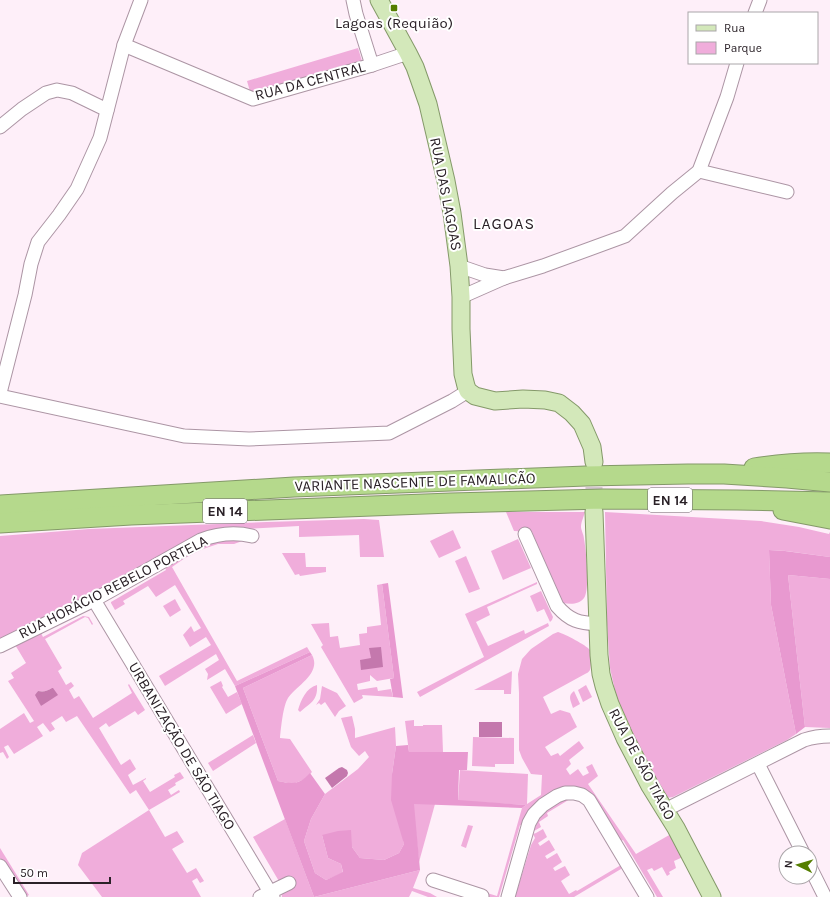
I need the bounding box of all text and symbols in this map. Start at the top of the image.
marker: Lagoas (Requião) [389,3,399,13]
legend [688,12,818,64]
place label: Lagoas (Requião) [335,14,453,32]
text: Rua [724,21,745,35]
text: Parque [724,41,762,55]
street label: RUA DA CENTRAL [253,58,367,104]
street label: RUA DAS LAGOAS [426,136,466,252]
district label: LAGOAS [473,214,535,233]
street label: VARIANTE NASCENTE DE FAMALICÃO [294,469,536,495]
road number: EN 14 [648,488,692,512]
road number: EN 14 [203,499,247,523]
street label: RUA HORÁCIO REBELO PORTELA [15,531,211,643]
street label: URBANIZAÇÃO DE SÃO TIAGO [125,659,239,833]
street label: RUA DE SÃO TIAGO [605,705,679,823]
north arrow [778,845,818,885]
scale bar [14,859,110,885]
text: N [782,860,795,869]
text: 50 m [20,866,48,880]

